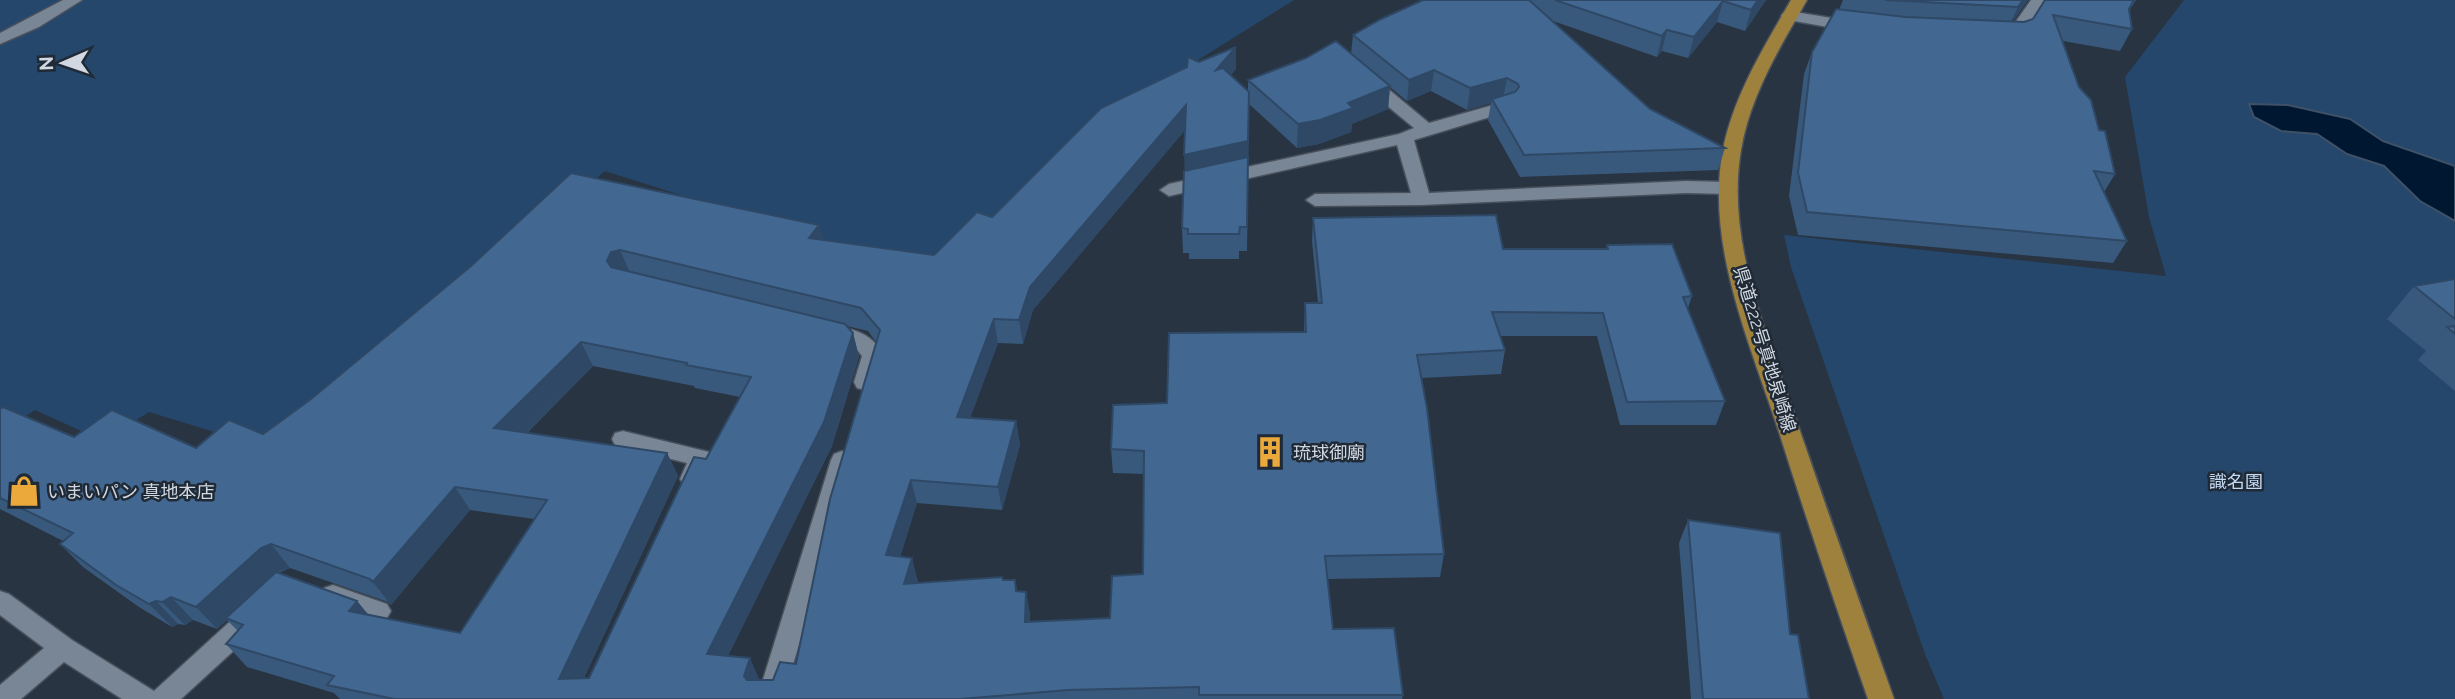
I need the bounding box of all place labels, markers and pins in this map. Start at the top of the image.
building icon: 琉球御廟 [1253,435,1287,469]
place label: 琉球御廟 [1293,442,1365,463]
shop icon: いまいパン 真地本店 [7,474,41,508]
place label: いまいパン 真地本店 [47,481,215,502]

